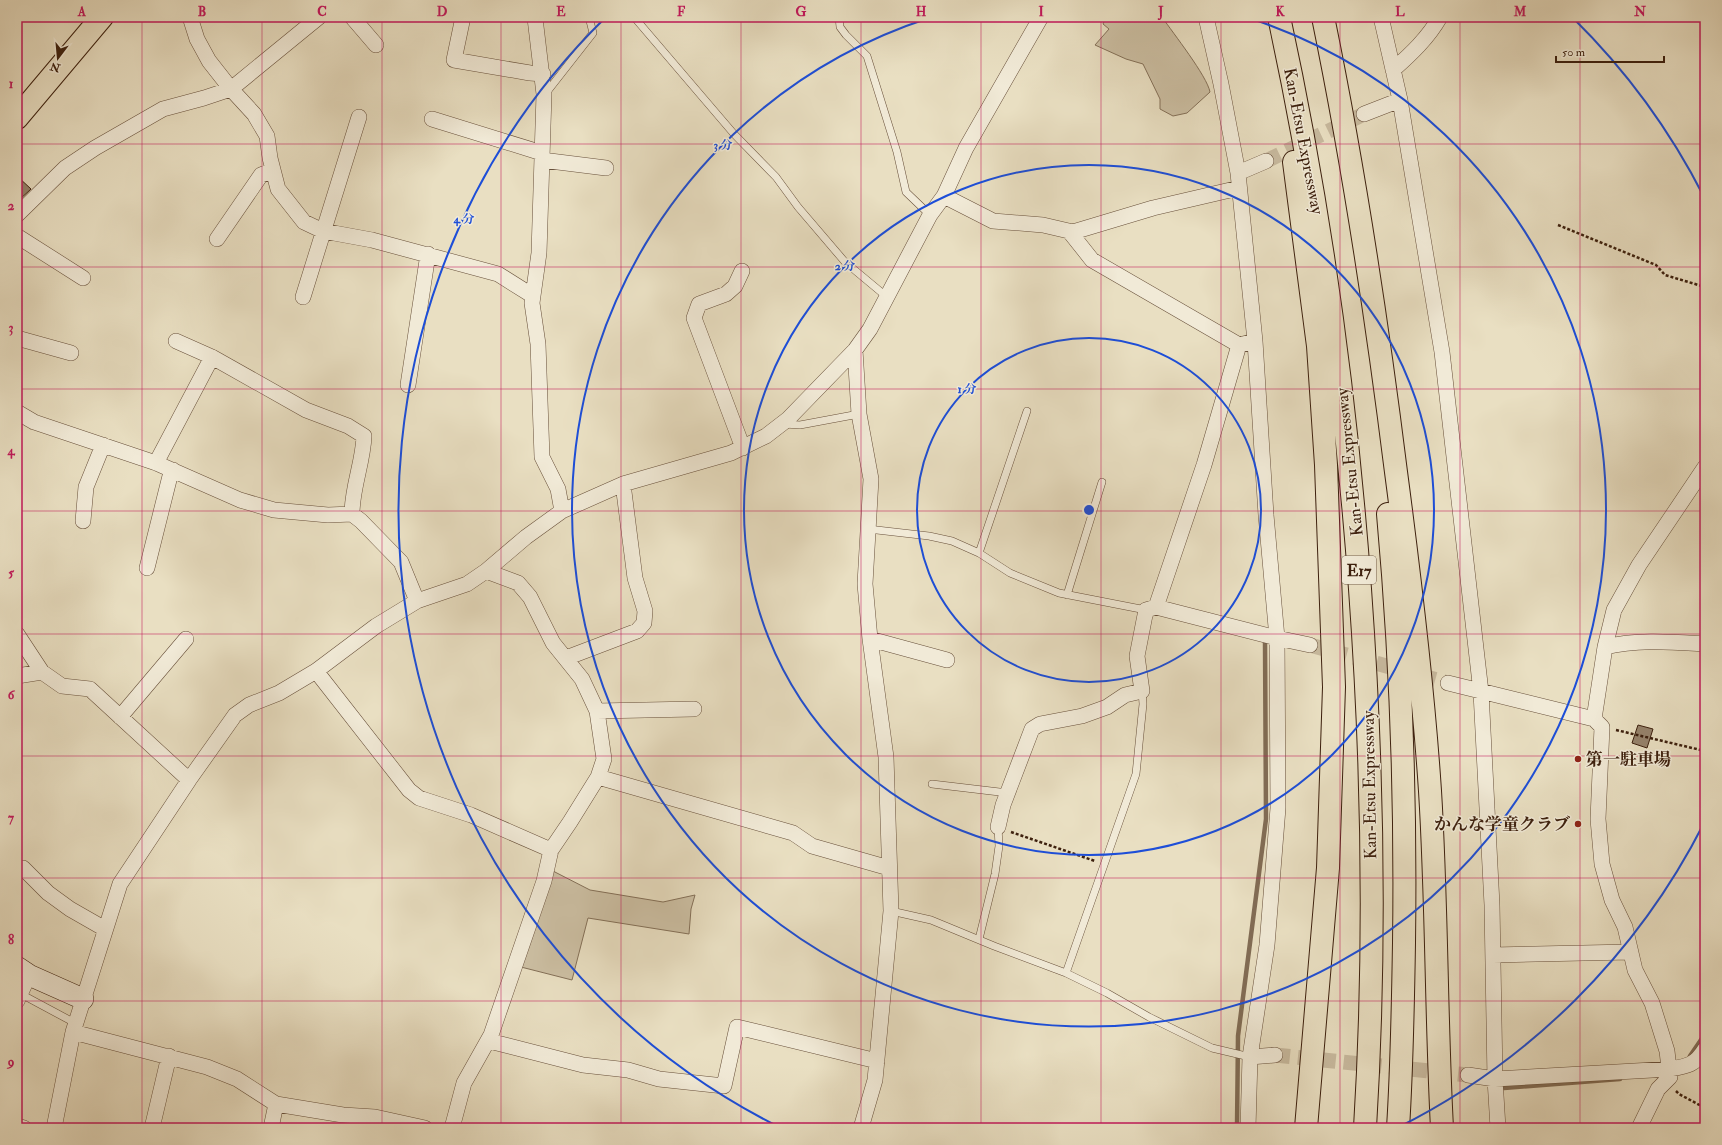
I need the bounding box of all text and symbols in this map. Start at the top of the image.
text: A [77,4,87,20]
text: B [198,4,206,20]
text: C [317,4,327,20]
text: D [437,4,448,20]
text: E [556,4,566,20]
text: F [677,4,686,20]
text: G [796,4,807,20]
text: H [916,4,927,20]
text: I [1038,4,1044,20]
text: J [1157,4,1164,21]
text: K [1275,4,1285,20]
text: L [1395,4,1405,20]
text: M [1513,4,1527,20]
text: N [1633,4,1646,20]
north arrow [38,38,78,78]
scale bar [1556,38,1664,64]
text: 50 m [1562,45,1586,60]
text: N [48,59,63,75]
street label: Kan-Etsu Expressway [1278,66,1328,217]
text: 1 [9,76,14,92]
text: 3 分 [713,138,733,153]
text: 2 [8,198,15,214]
text: 4 分 [453,212,475,227]
text: 2 分 [835,259,855,274]
text: 3 [9,320,14,336]
text: 1 分 [958,382,976,397]
street label: Kan-Etsu Expressway [1331,386,1369,537]
text: 4 [6,443,15,459]
centre of rings [1082,503,1096,517]
road number: E17 [1342,556,1376,584]
text: 5 [8,565,14,581]
text: 6 [8,687,16,703]
street label: Kan-Etsu Expressway [1358,710,1382,860]
place label: 第一駐車場 [1586,749,1671,770]
marker: 第一駐車場 [1573,754,1583,764]
text: 7 [8,810,15,826]
place label: かんな学童クラブ [1434,814,1570,835]
marker: かんな学童クラブ [1573,819,1583,829]
text: 8 [8,932,14,948]
text: 9 [6,1054,15,1070]

